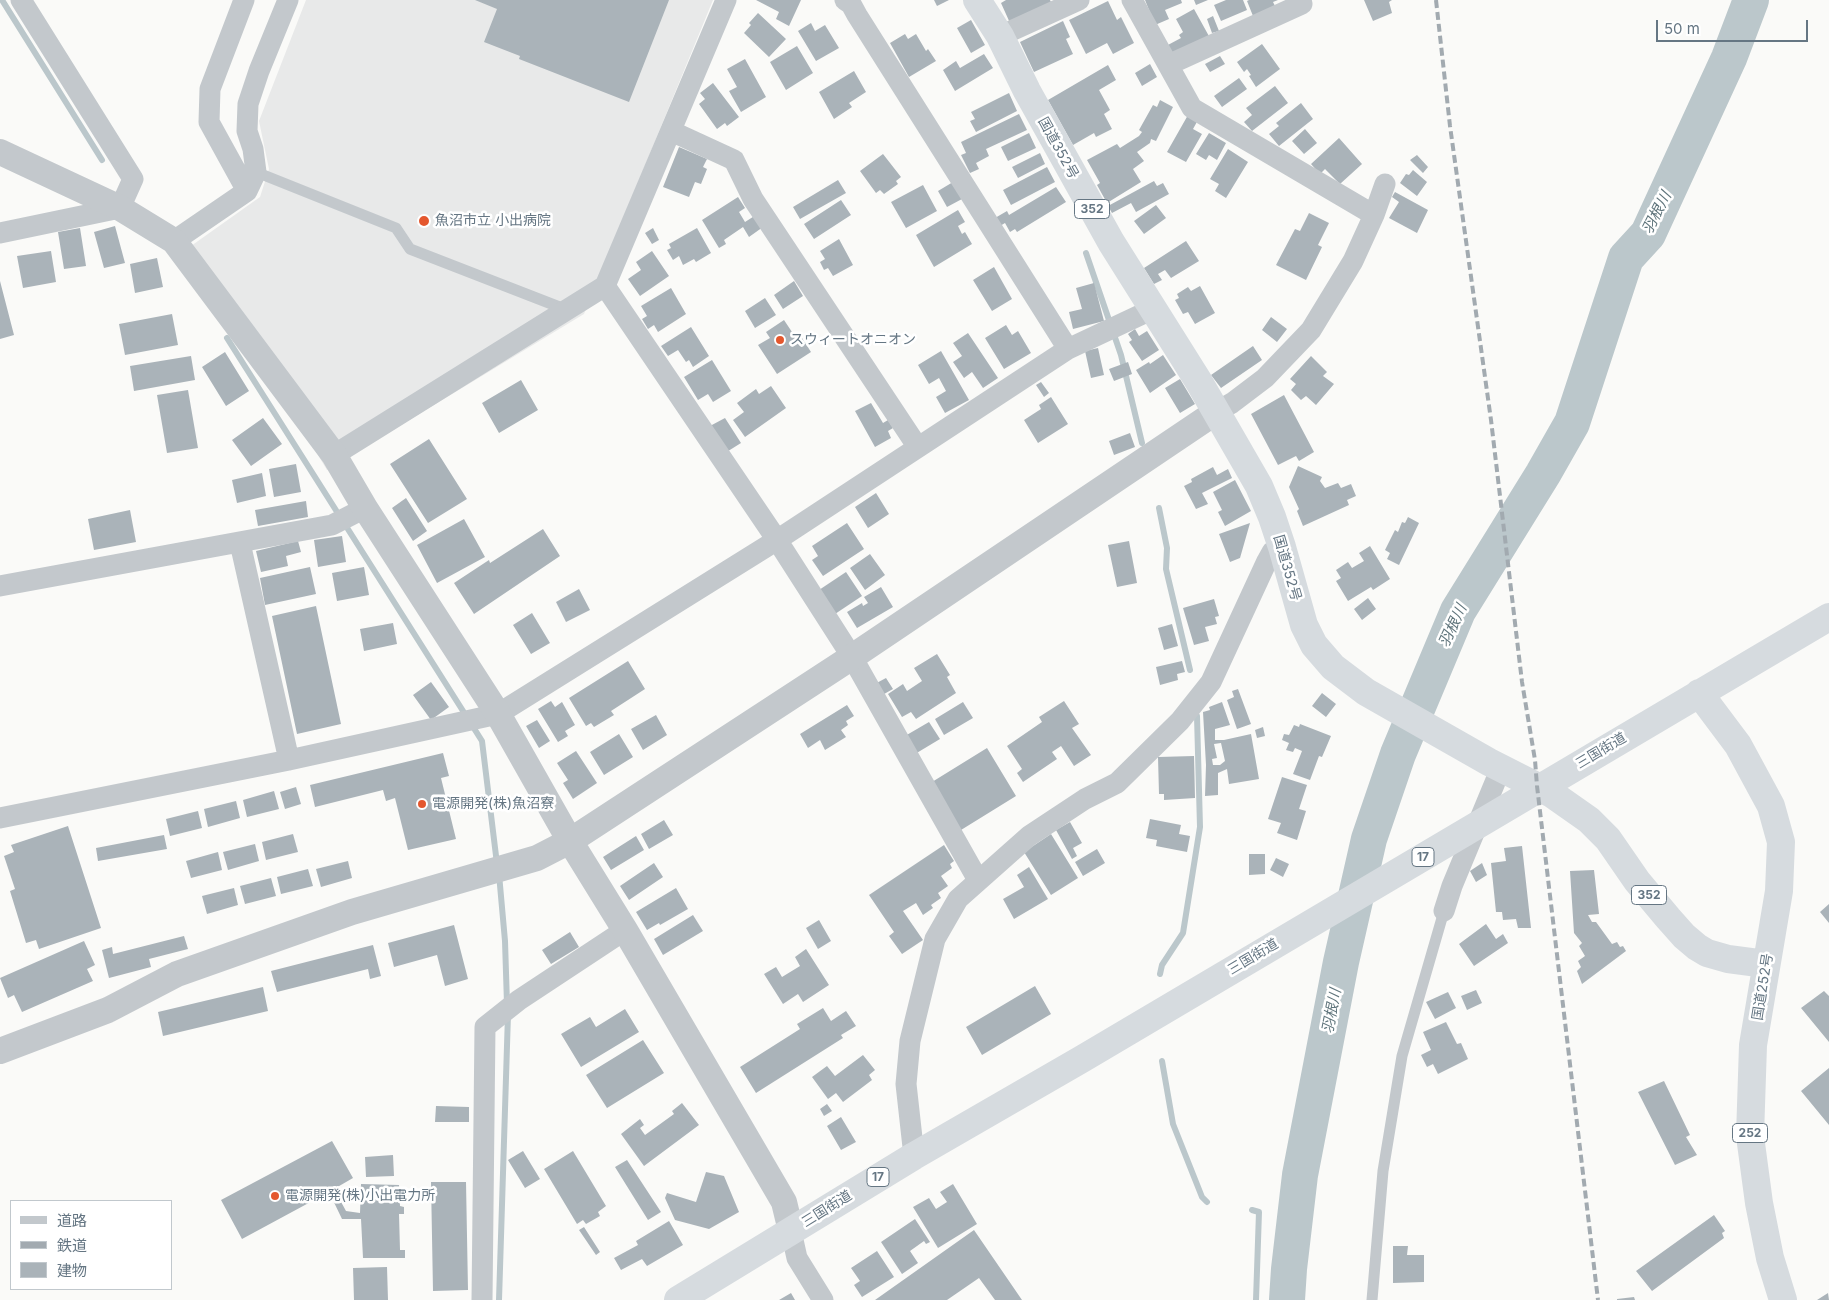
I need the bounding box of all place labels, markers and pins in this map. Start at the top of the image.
place label: 魚沼市立 小出病院 [435,213,551,229]
marker: 魚沼市立 小出病院 [417,214,431,228]
place label: スウィートオニオン [790,332,916,348]
marker: スウィートオニオン [774,334,786,346]
place label: 電源開発(株)魚沼寮 [432,796,554,812]
marker: 電源開発(株)魚沼寮 [416,798,428,810]
place label: 電源開発(株)小出電力所 [285,1188,435,1204]
marker: 電源開発(株)小出電力所 [269,1190,281,1202]

